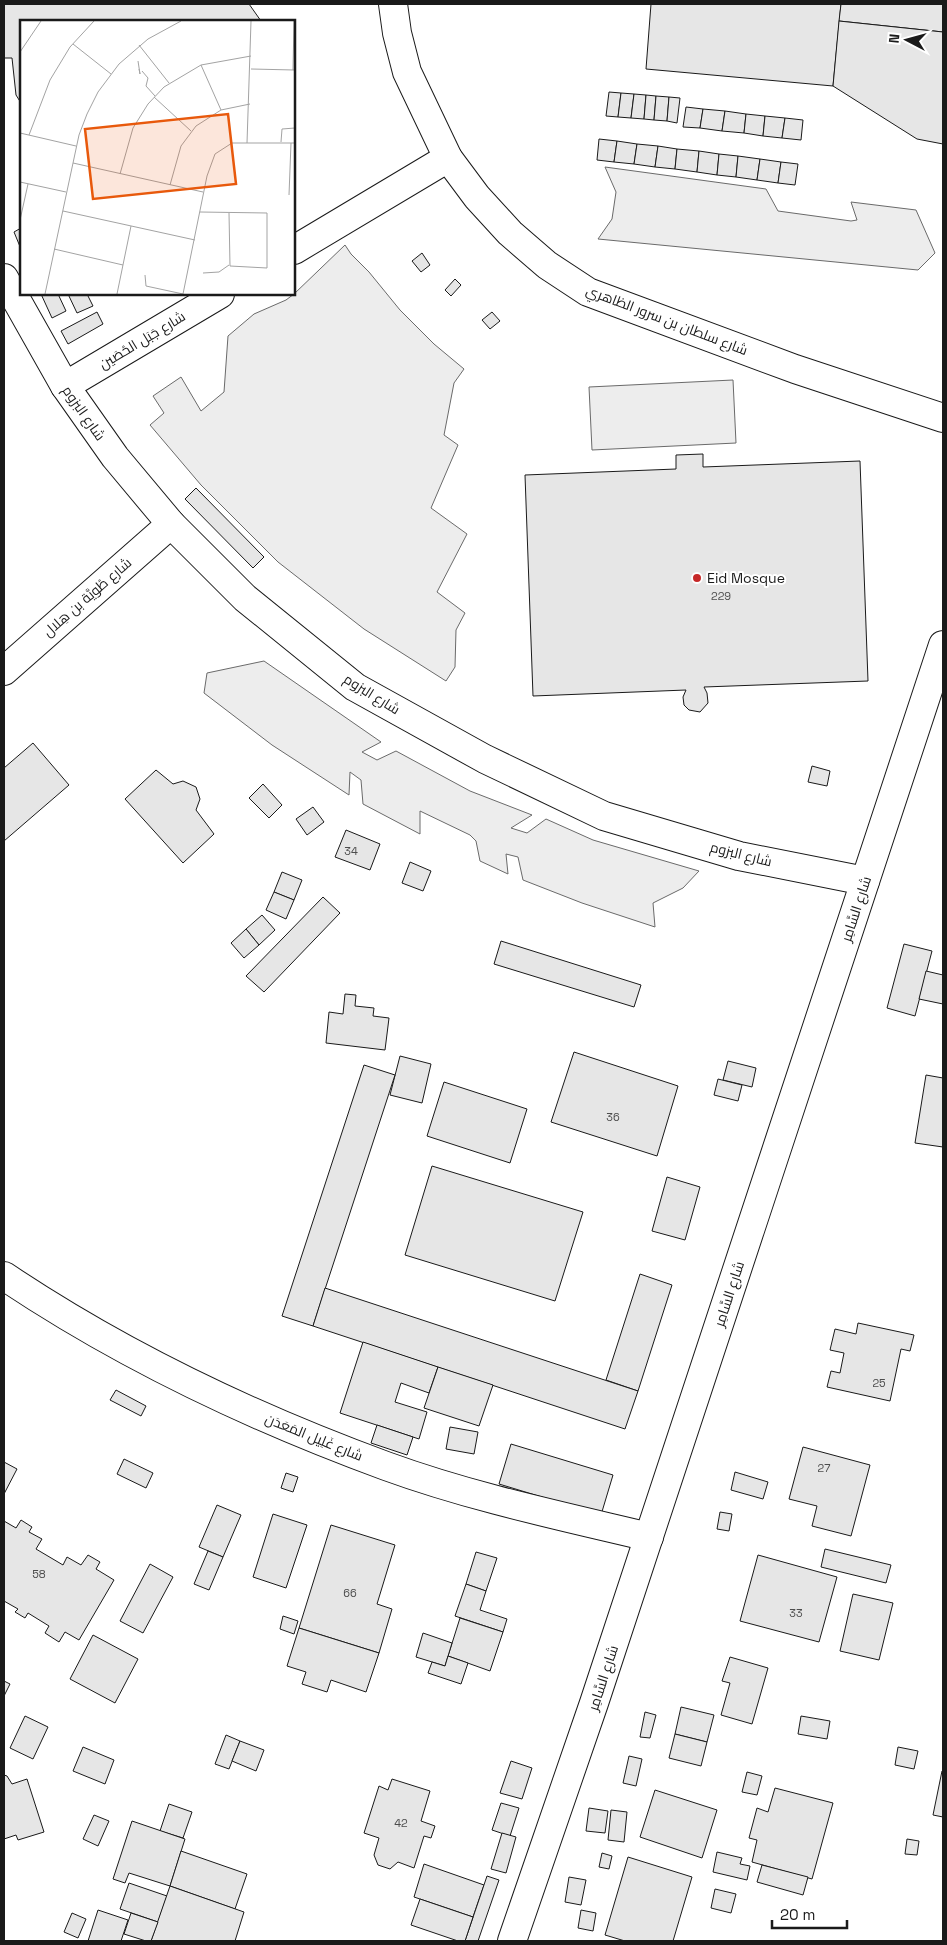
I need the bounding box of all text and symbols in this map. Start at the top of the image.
north arrow [882,15,932,65]
inset map [20,20,295,295]
text: N [885,33,904,44]
street label: شارع سلطان بن سرور الظاهري [582,281,750,362]
street label: شارع جَبَل الحُصَين [95,307,189,373]
street label: شارع البزوم [58,382,109,445]
street label: شارع طُويَّة بن هِلال [39,554,135,640]
place label: Eid Mosque [707,569,785,587]
marker: Eid Mosque [691,572,703,584]
house number: 229 [711,589,731,603]
street label: شارع البزوم [340,670,404,719]
street label: شارع البزوم [708,838,774,871]
house number: 34 [344,844,358,858]
street label: شارع السَّامِر [837,874,875,945]
house number: 36 [606,1110,620,1124]
street label: شارع السَّامِر [710,1259,748,1330]
house number: 25 [872,1376,886,1390]
street label: شارع غَلِيل المَعَدَن [263,1409,365,1465]
house number: 27 [818,1461,830,1475]
house number: 58 [32,1567,46,1581]
house number: 66 [343,1586,357,1600]
house number: 33 [789,1606,803,1620]
street label: شارع السَّامِر [584,1643,622,1714]
house number: 42 [394,1816,408,1830]
scale bar [772,1898,847,1930]
text: 20 m [780,1905,815,1924]

